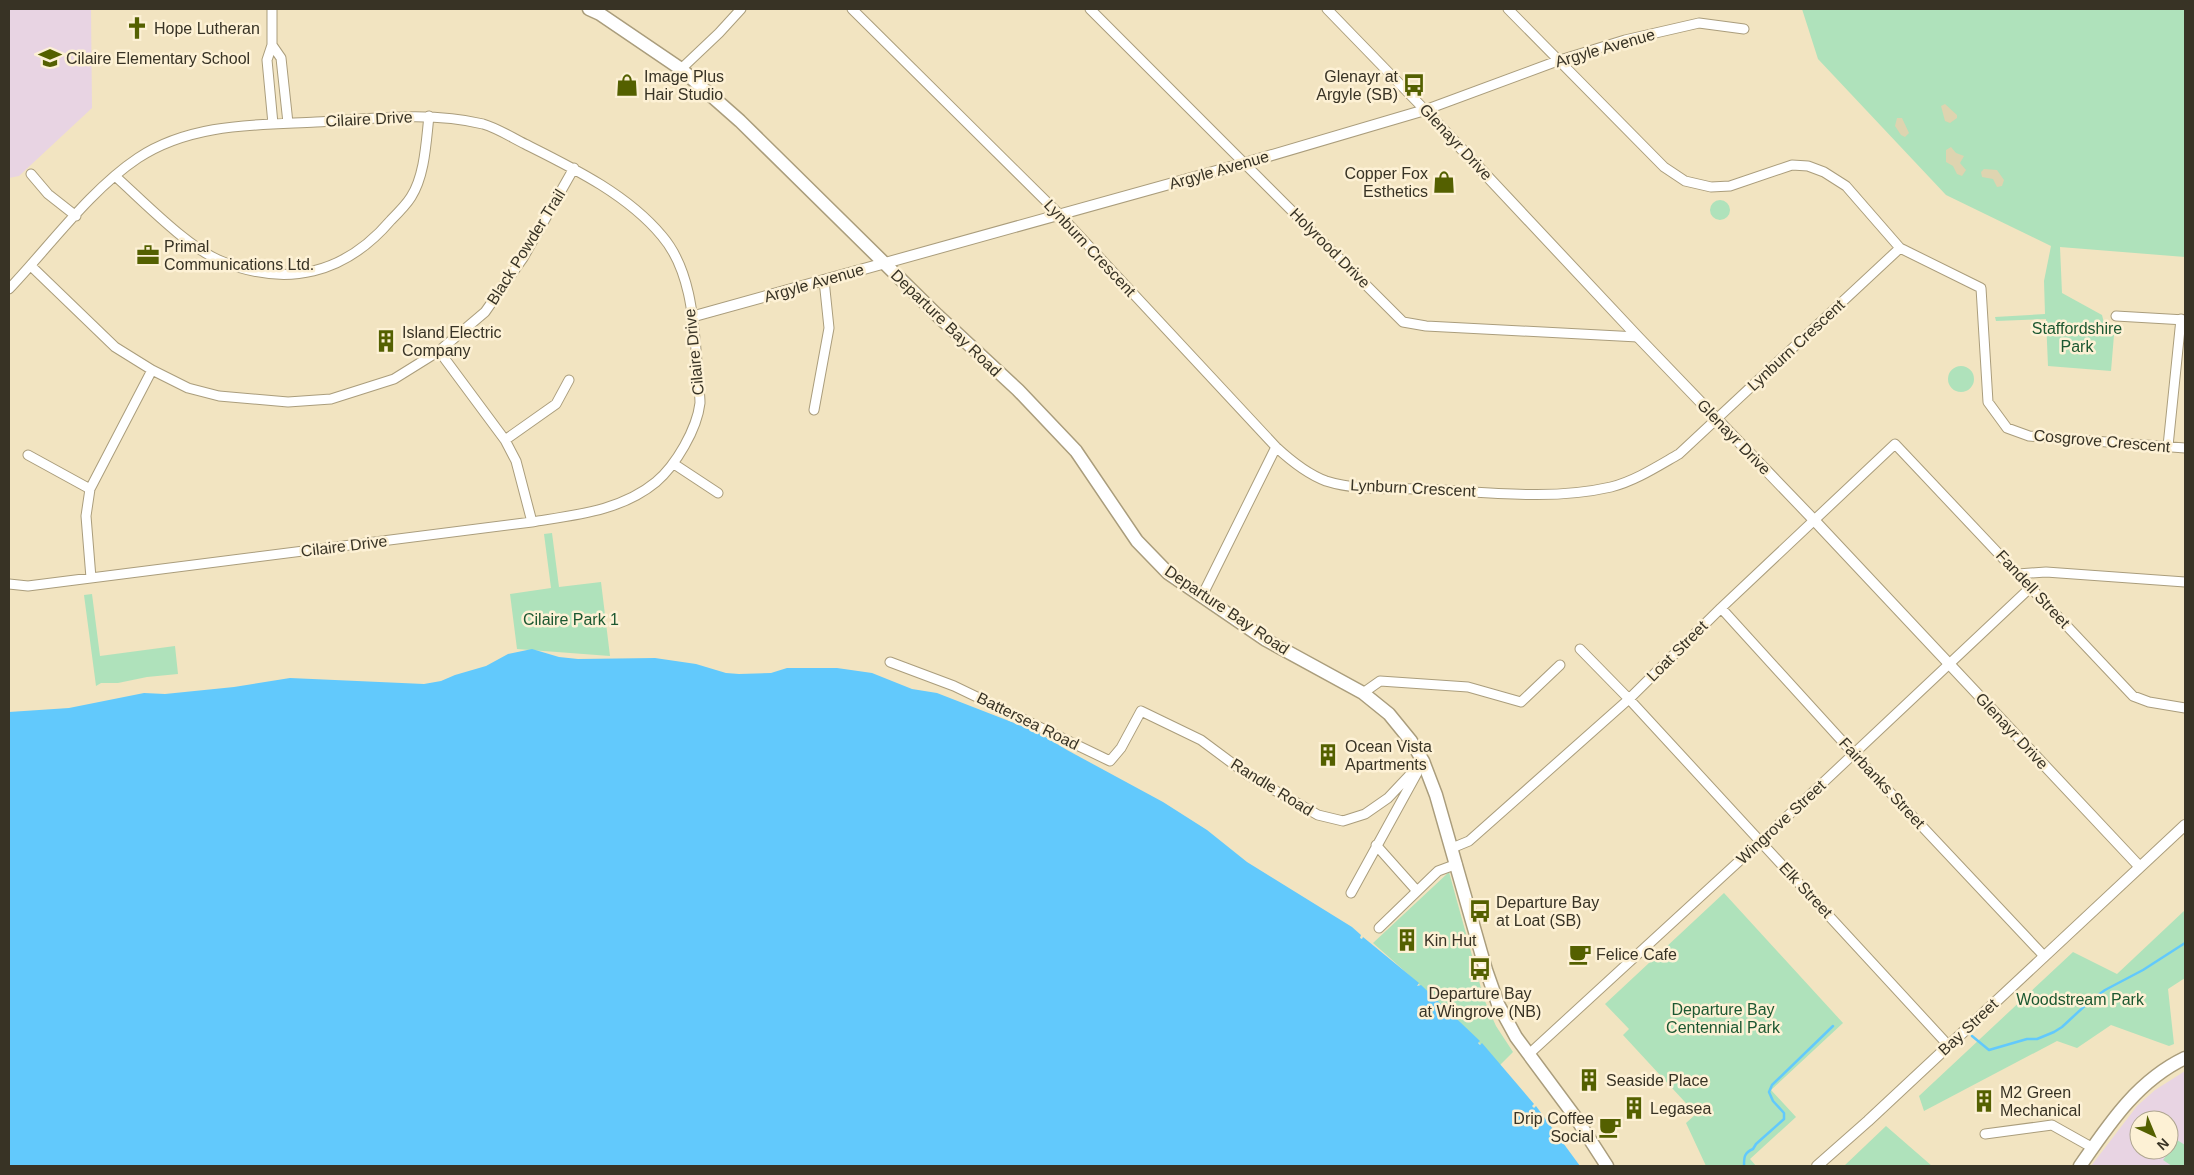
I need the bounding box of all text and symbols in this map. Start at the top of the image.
church icon: Hope Lutheran [124,15,150,41]
place label: Hope Lutheran [154,20,260,37]
street label: Argyle Avenue [1553,26,1657,70]
school or university icon: Cilaire Elementary School [37,45,63,71]
place label: Cilaire Elementary School [66,50,250,67]
place label: Image Plus Hair Studio [644,68,724,103]
place label: Glenayr at Argyle (SB) [1316,68,1399,103]
shop icon: Image Plus Hair Studio [614,72,640,98]
bus stop icon: Glenayr at Argyle (SB) [1401,72,1427,98]
street label: Glenayr Drive [1416,100,1496,184]
street label: Cilaire Drive [325,108,413,130]
street label: Argyle Avenue [1167,148,1271,192]
place label: Copper Fox Esthetics [1344,165,1428,200]
shop icon: Copper Fox Esthetics [1431,169,1457,195]
street label: Black Powder Trail [484,186,568,308]
street label: Lynburn Crescent [1041,196,1139,300]
street label: Holyrood Drive [1287,205,1373,291]
place label: Primal Communications Ltd. [164,238,314,273]
office icon: Primal Communications Ltd. [135,242,161,268]
street label: Argyle Avenue [762,261,866,305]
street label: Departure Bay Road [888,266,1004,380]
street label: Lynburn Crescent [1744,296,1848,394]
street label: Cilaire Drive [681,308,707,396]
park label: Staffordshire Park [2032,320,2122,355]
place label: Island Electric Company [402,324,502,359]
building icon: Island Electric Company [373,328,399,354]
street label: Glenayr Drive [1694,396,1774,478]
street label: Cosgrove Crescent [2033,427,2172,455]
street label: Lynburn Crescent [1350,476,1477,500]
street label: Cilaire Drive [300,532,388,560]
street label: Fandell Street [1993,547,2074,632]
street label: Departure Bay Road [1162,562,1292,658]
park label: Cilaire Park 1 [523,611,619,628]
street label: Loat Street [1643,617,1711,685]
street label: Battersea Road [974,689,1082,753]
street label: Glenayr Drive [1972,689,2052,773]
street label: Fairbanks Street [1836,734,1929,832]
place label: Ocean Vista Apartments [1345,738,1432,773]
building icon: Ocean Vista Apartments [1315,742,1341,768]
street label: Randle Road [1228,755,1316,819]
street label: Wingrove Street [1733,776,1829,867]
street label: Elk Street [1776,859,1836,922]
place label: Departure Bay at Loat (SB) [1496,894,1599,929]
bus stop icon: Departure Bay at Loat (SB) [1467,898,1493,924]
building icon: Kin Hut [1394,927,1420,953]
place label: Kin Hut [1424,932,1477,949]
cafe icon: Felice Cafe [1567,941,1593,967]
place label: Felice Cafe [1596,946,1677,963]
bus stop icon: Departure Bay at Wingrove (NB) [1467,956,1493,982]
place label: Departure Bay at Wingrove (NB) [1419,985,1541,1020]
park label: Woodstream Park [2016,991,2145,1008]
street label: Bay Street [1935,995,2002,1059]
park label: Departure Bay Centennial Park [1666,1001,1781,1036]
building icon: Seaside Place [1576,1067,1602,1093]
place label: Seaside Place [1606,1072,1708,1089]
place label: M2 Green Mechanical [2000,1084,2081,1119]
building icon: M2 Green Mechanical [1971,1088,1997,1114]
building icon: Legasea [1621,1095,1647,1121]
place label: Legasea [1650,1100,1711,1117]
place label: Drip Coffee Social [1513,1110,1594,1145]
north arrow [2129,1110,2179,1160]
cafe icon: Drip Coffee Social [1597,1114,1623,1140]
text: N [2154,1135,2172,1154]

